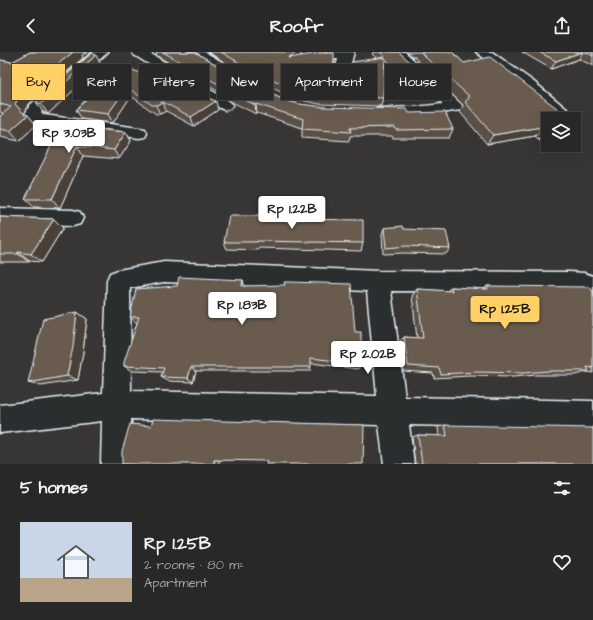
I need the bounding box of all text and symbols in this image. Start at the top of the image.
text: Roofr [270,14,323,39]
icon: back [20,15,42,37]
icon: share [551,15,573,37]
chip: Buy [12,64,65,100]
chip: Rent [73,64,131,100]
chip: Filters [139,64,209,100]
chip: New [217,64,273,100]
chip: Apartment [281,64,377,100]
chip: House [385,64,451,100]
map controls [541,112,581,152]
button: layers [541,112,581,152]
pin: Rp 3.03B [28,120,110,154]
text: Rp 3.03B [42,124,96,142]
pin: Rp 1.22B [251,196,333,230]
text: Rp 1.22B [267,200,317,218]
pin: Rp 1.83B [201,292,283,326]
text: Rp 1.83B [217,296,267,314]
pin: Rp 1.25B [464,296,546,330]
text: Rp 1.25B [479,300,531,318]
pin: Rp 2.02B [327,341,409,375]
text: Rp 2.02B [340,345,396,363]
text: 5 homes [20,476,88,500]
icon: filters [551,477,573,499]
text: Rp 1.25B [144,532,211,556]
icon: home [52,538,100,586]
icon: heart [551,551,573,573]
text: 2 rooms · 80 m² [144,556,244,574]
text: Apartment [144,574,208,592]

